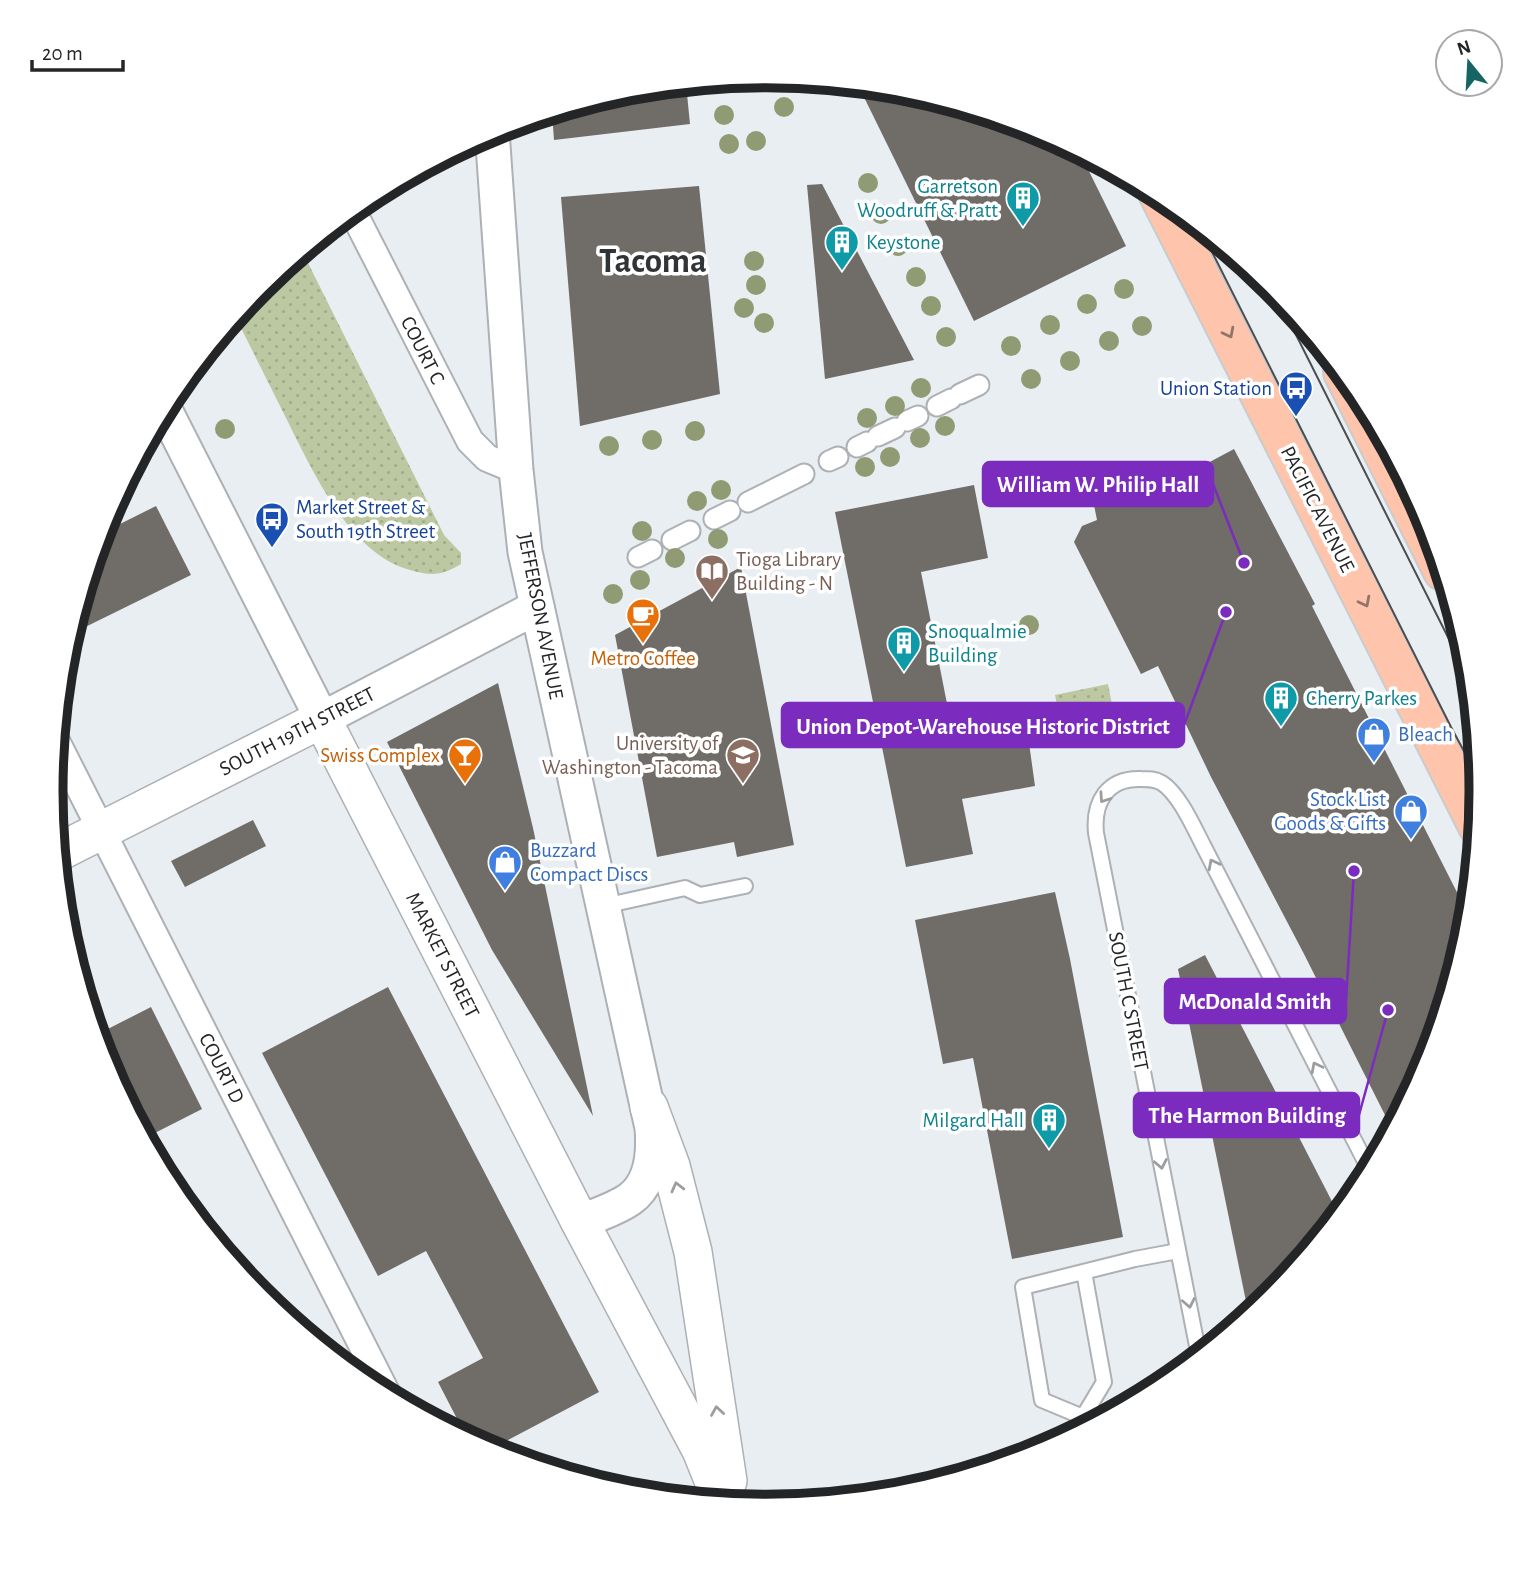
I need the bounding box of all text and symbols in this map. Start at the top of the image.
scale bar [32,28,122,72]
north arrow [1434,28,1504,98]
text: N [1455,37,1473,59]
text: 20 m [42,43,83,64]
place label: Garretson Woodruff & Pratt [857,176,998,221]
building icon: Garretson Woodruff & Pratt [1004,179,1042,228]
building icon: Keystone [823,223,861,272]
place label: Keystone [866,232,940,253]
district label: Tacoma [599,244,707,279]
street label: COURT C [397,313,449,388]
one-way arrow [1221,326,1235,338]
bus stop icon: Union Station [1277,369,1315,418]
place label: Union Station [1160,378,1272,399]
street label: PACIFIC AVENUE [1277,443,1358,576]
callout: William W. Philip Hall [983,462,1213,506]
text: William W. Philip Hall [997,474,1199,497]
place label: Market Street & South 19th Street [296,497,436,542]
bus stop icon: Market Street & South 19th Street [253,500,291,549]
street label: JEFFERSON AVENUE [514,531,567,701]
place label: Tioga Library Building - N [736,549,841,594]
library icon: Tioga Library Building - N [693,552,731,601]
one-way arrow [1356,595,1370,607]
cafe icon: Metro Coffee [624,596,662,645]
place label: Snoqualmie Building [928,621,1027,666]
building icon: Snoqualmie Building [885,624,923,673]
place label: Metro Coffee [590,648,696,669]
building icon: Cherry Parkes [1262,679,1300,728]
street label: SOUTH 19TH STREET [216,683,379,780]
place label: Cherry Parkes [1306,688,1417,709]
callout: Union Depot-Warehouse Historic District [782,703,1184,747]
shop icon: Bleach [1355,715,1393,764]
text: Union Depot-Warehouse Historic District [796,716,1170,739]
place label: Bleach [1398,724,1453,745]
place label: University of Washington - Tacoma [542,733,720,778]
bar icon: Swiss Complex [446,736,484,785]
school or university icon: University of Washington - Tacoma [724,736,762,785]
place label: Swiss Complex [320,745,440,766]
place label: Stock List Goods & Gifts [1274,789,1386,834]
one-way arrow [1100,790,1112,803]
shop icon: Stock List Goods & Gifts [1392,792,1430,841]
place label: Buzzard Compact Discs [530,840,648,885]
shop icon: Buzzard Compact Discs [486,843,524,892]
one-way arrow [1208,859,1222,871]
street label: MARKET STREET [402,889,483,1021]
street label: SOUTH C STREET [1105,930,1152,1072]
callout: McDonald Smith [1165,979,1346,1023]
text: McDonald Smith [1178,991,1332,1014]
street label: COURT D [195,1030,248,1107]
one-way arrow [1311,1062,1325,1074]
callout: The Harmon Building [1134,1093,1359,1137]
building icon: Milgard Hall [1030,1101,1068,1150]
text: The Harmon Building [1148,1105,1346,1128]
place label: Milgard Hall [923,1110,1024,1131]
one-way arrow [1153,1158,1168,1170]
one-way arrow [671,1182,685,1194]
one-way arrow [1180,1297,1195,1309]
one-way arrow [710,1405,725,1417]

